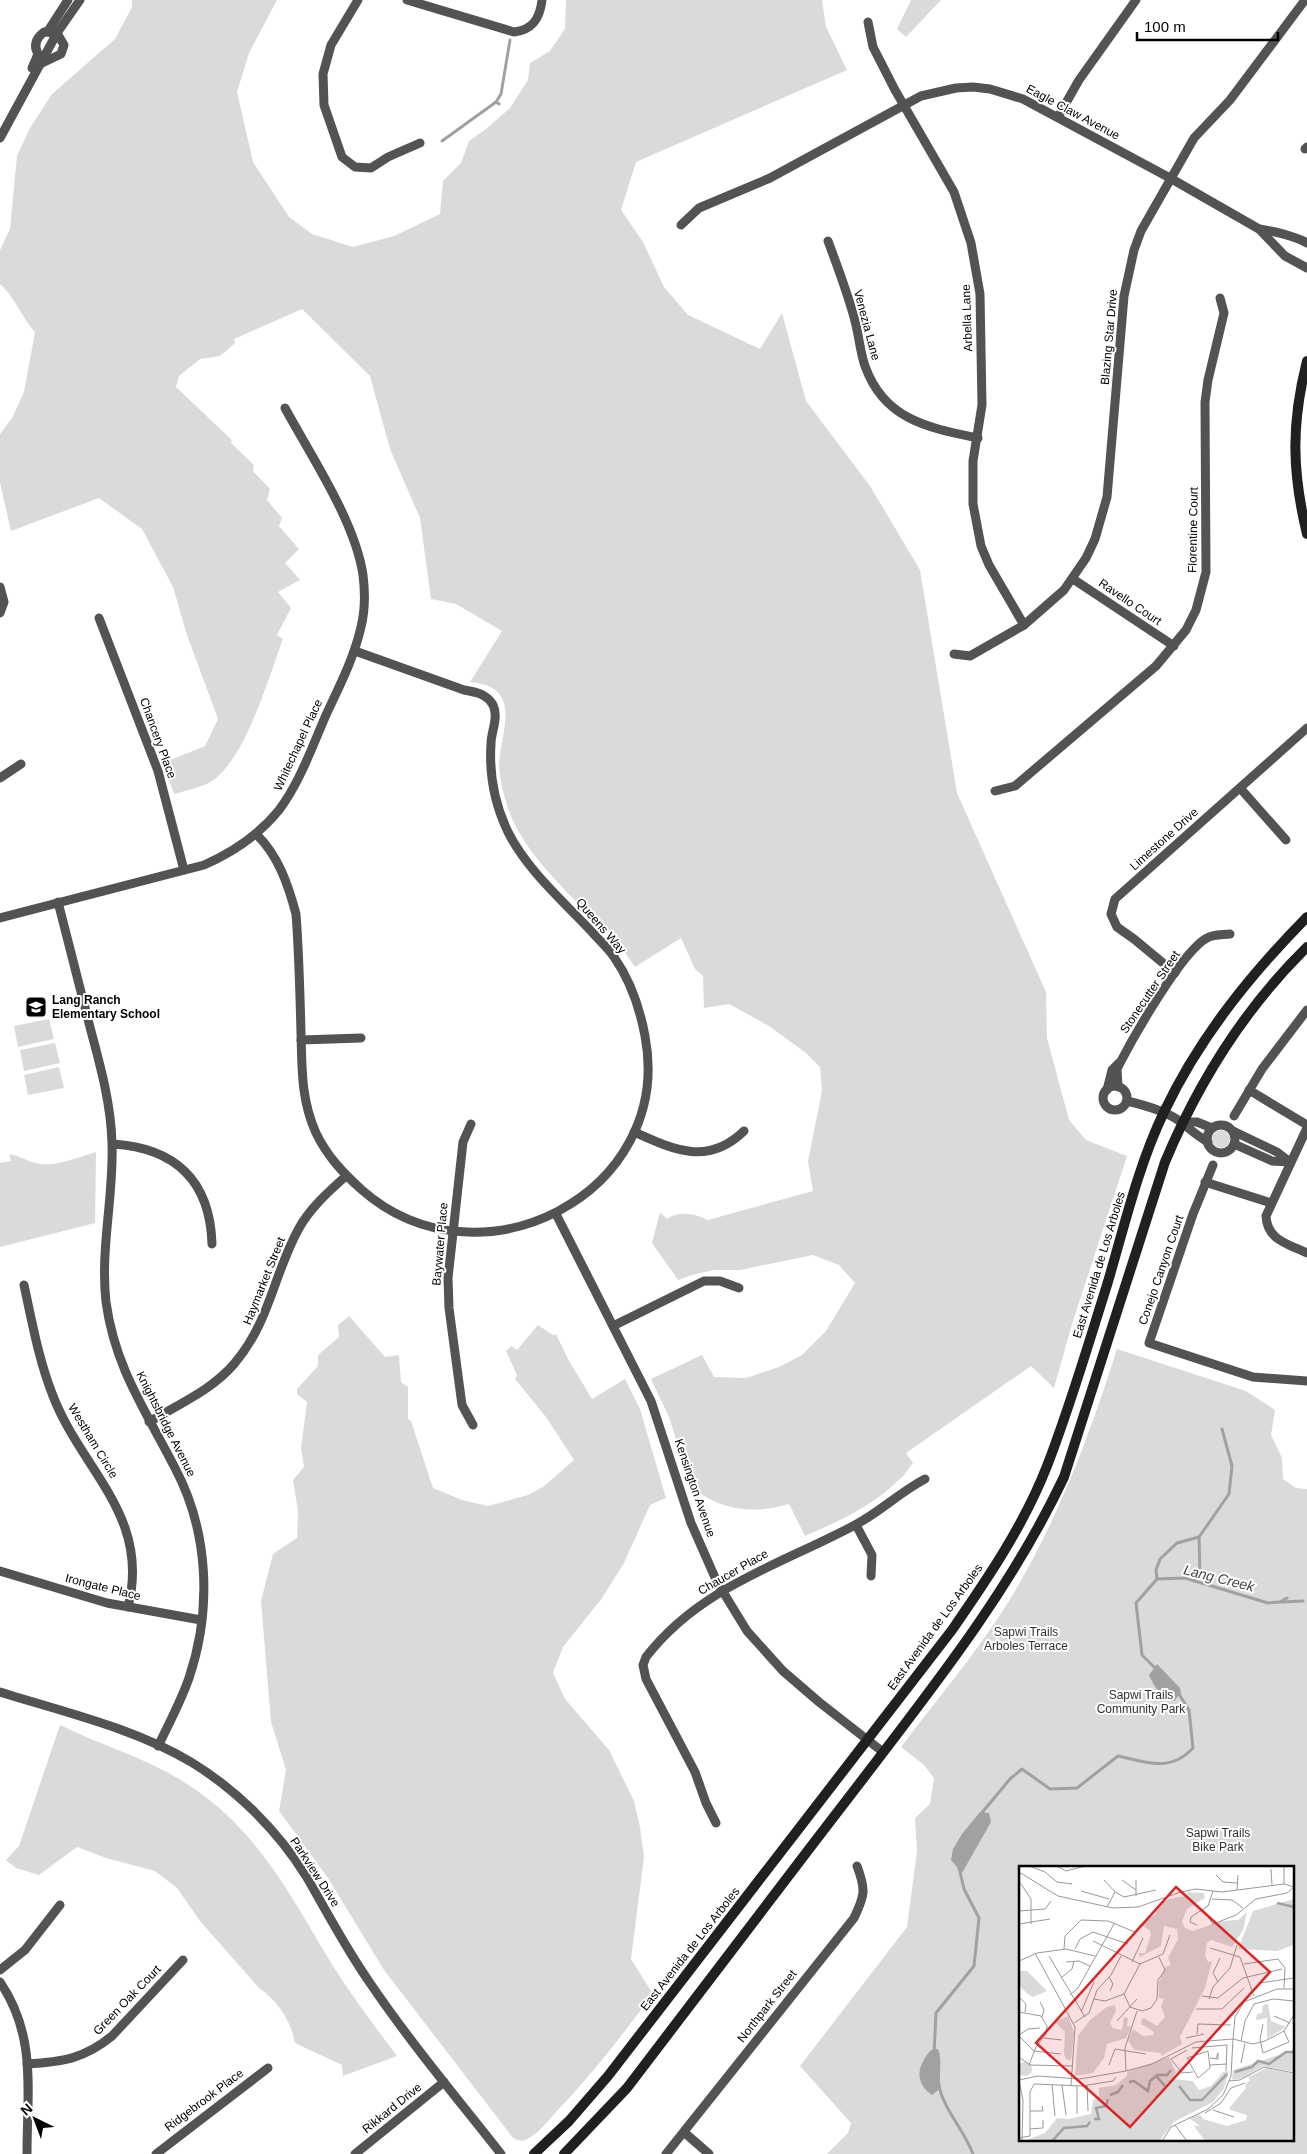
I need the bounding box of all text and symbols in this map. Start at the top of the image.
scale bar [1137,10,1278,42]
text: 100 m [1144,18,1186,35]
street label: Eagle Claw Avenue [1024,81,1122,143]
street label: Arbella Lane [959,284,975,352]
street label: Venezia Lane [851,288,883,362]
street label: Blazing Star Drive [1098,288,1120,385]
street label: Florentine Court [1185,486,1201,573]
street label: Ravello Court [1096,576,1165,628]
street label: Chancery Place [137,696,179,780]
street label: Whitechapel Place [271,697,325,793]
street label: Limestone Drive [1127,805,1201,873]
street label: Queens Way [573,895,629,957]
street label: Stonecutter Street [1117,947,1183,1036]
place label: Lang Ranch Elementary School [52,993,160,1021]
school or university icon: Lang Ranch Elementary School [24,995,48,1019]
street label: East Avenida de Los Arboles [1070,1190,1128,1340]
street label: Baywater Place [429,1202,451,1286]
street label: Conejo Canyon Court [1136,1213,1187,1327]
street label: Haymarket Street [240,1234,288,1327]
street label: Knightsbridge Avenue [133,1369,199,1479]
street label: Westham Circle [65,1401,121,1481]
street label: Kensington Avenue [672,1437,719,1539]
street label: Chaucer Place [695,1546,771,1598]
street label: East Avenida de Los Arboles [884,1561,986,1693]
water label: Lang Creek [1182,1561,1257,1595]
street label: Irongate Place [64,1571,143,1603]
park label: Sapwi Trails Arboles Terrace [984,1625,1068,1653]
park label: Sapwi Trails Community Park [1097,1688,1186,1716]
park label: Sapwi Trails Bike Park [1186,1826,1250,1854]
street label: Parkview Drive [287,1835,343,1910]
inset map [1019,1866,1294,2142]
street label: East Avenida de Los Arboles [638,1885,742,2013]
street label: Green Oak Court [90,1962,164,2038]
street label: Northpark Street [734,1966,800,2045]
street label: Ridgebrook Place [162,2066,246,2134]
street label: Rikkard Drive [360,2080,425,2136]
north arrow [10,2094,60,2144]
text: N [17,2100,35,2119]

